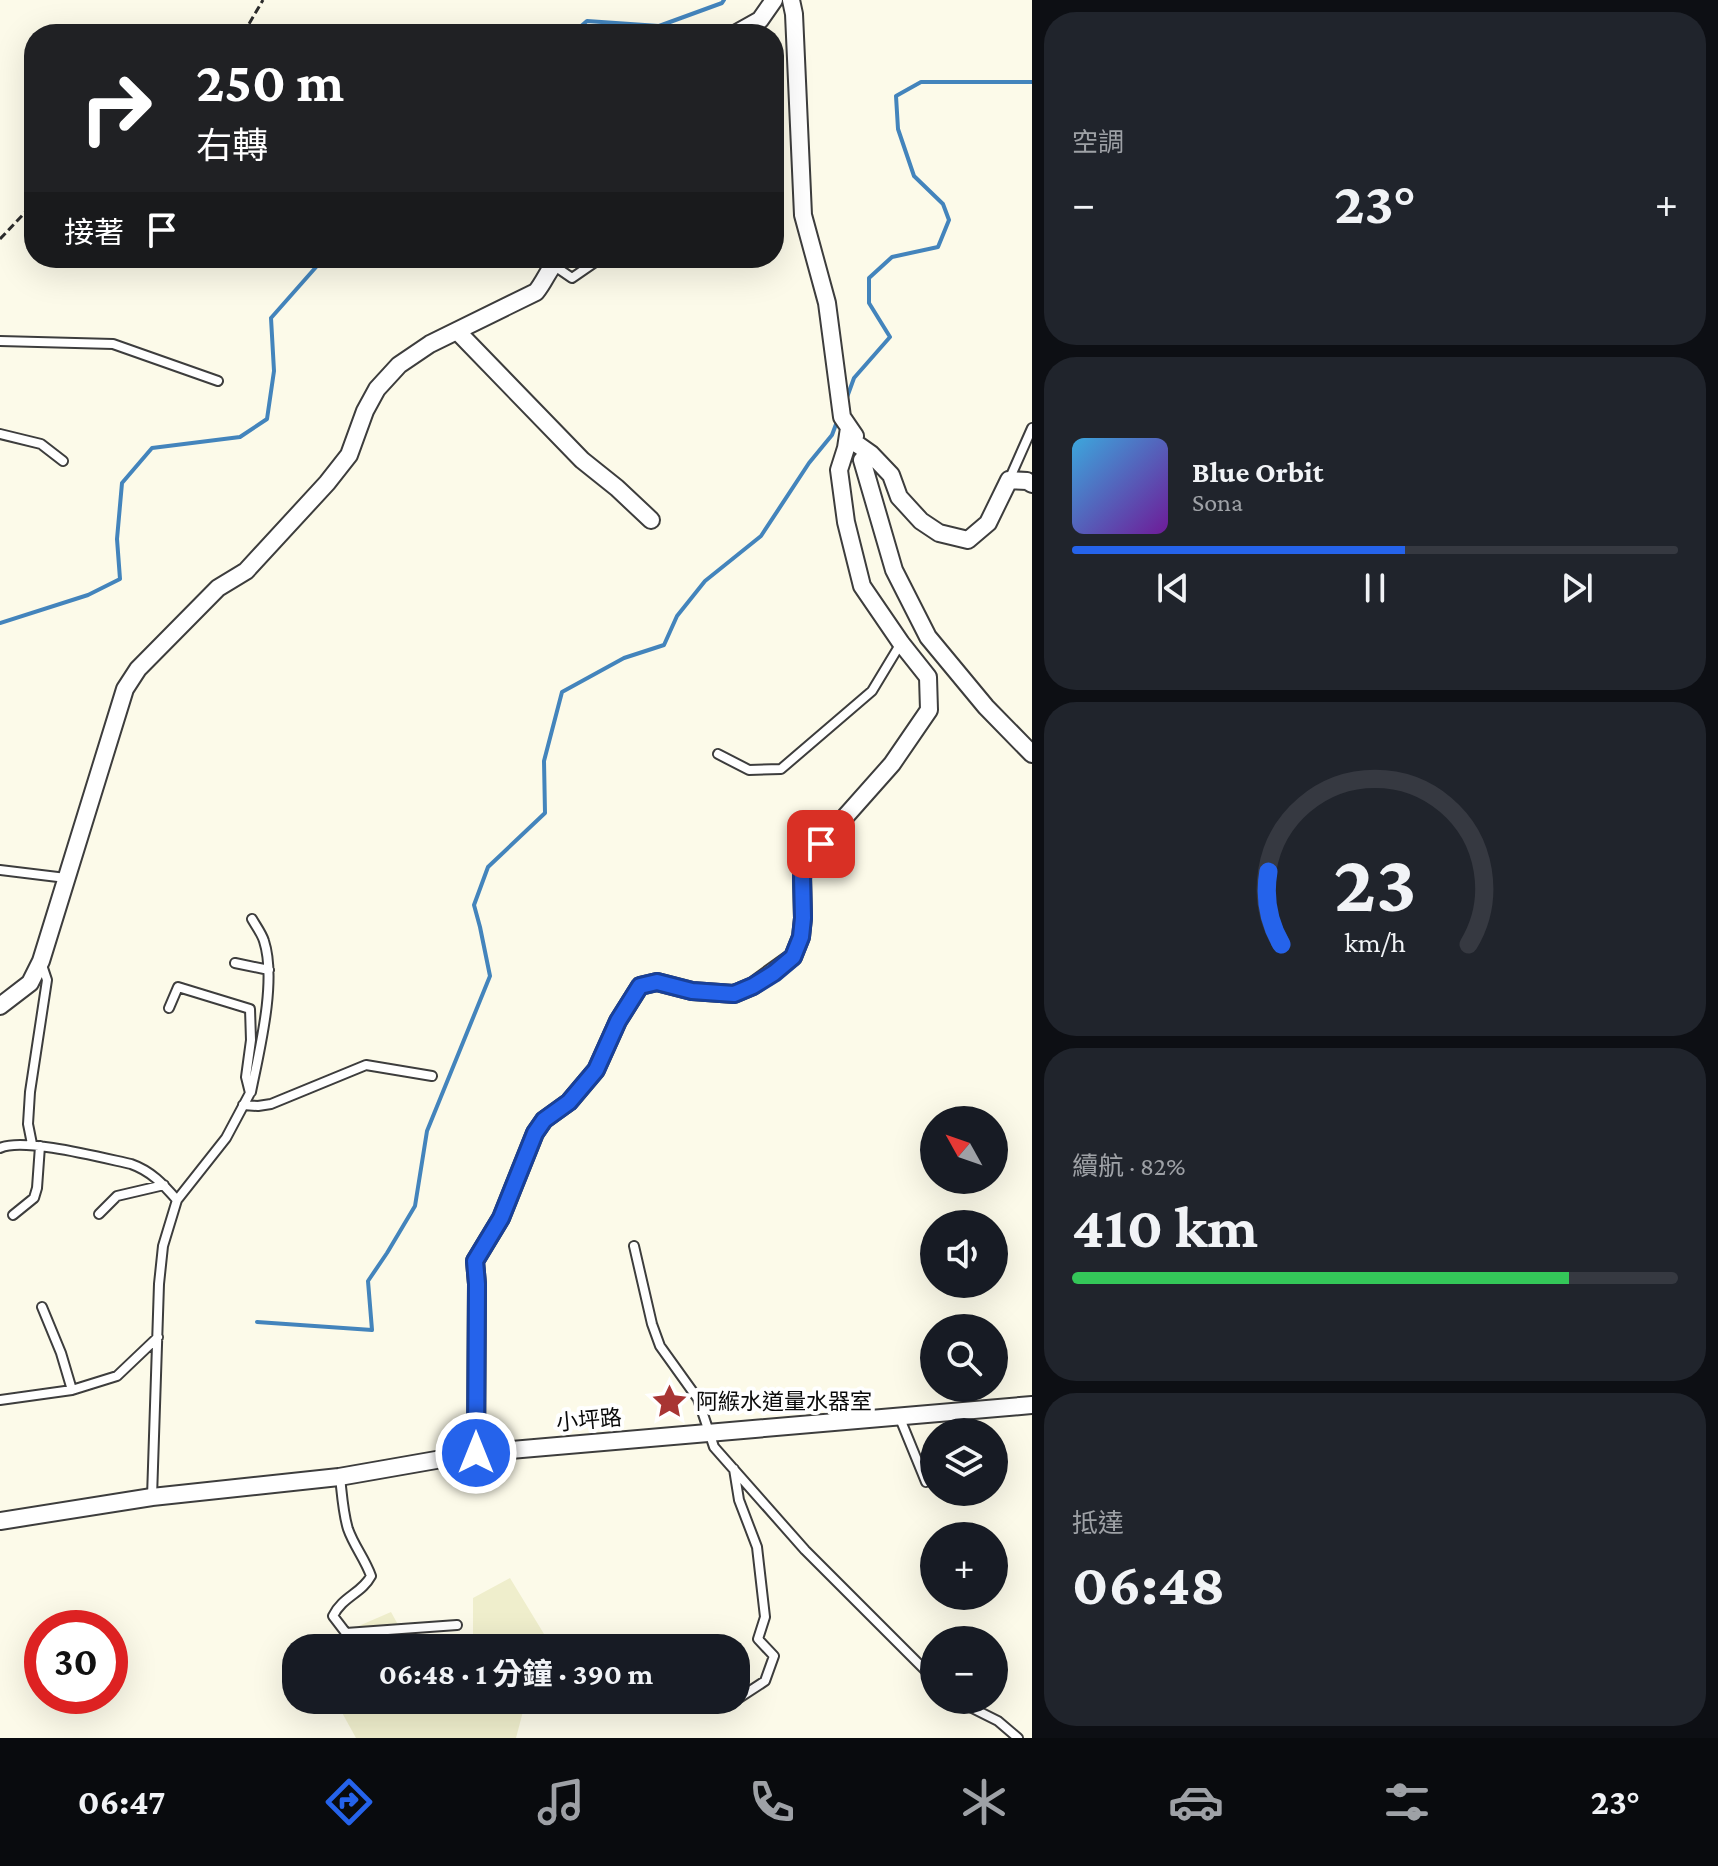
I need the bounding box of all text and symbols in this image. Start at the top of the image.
text: 250 m [196,51,344,113]
icon: right [64,56,168,160]
text: 右轉 [196,126,268,166]
text: 空調 [1072,128,1124,157]
text: 23° [1334,169,1416,236]
text: − [1072,179,1095,227]
text: + [1655,179,1678,227]
icon: arrive [140,208,184,252]
text: 接著 [64,216,124,249]
text: Blue Orbit [1192,455,1323,488]
text: Sona [1192,488,1243,517]
icon: previous [1151,566,1195,610]
icon: pause [1353,566,1397,610]
icon: next [1555,566,1599,610]
pin [787,810,855,878]
icon: arrive [799,822,843,866]
text: 23 [1333,836,1417,929]
text: km/h [1344,926,1406,958]
north arrow [920,1106,1008,1194]
map controls [920,1106,1008,1714]
text: 續航 · 82% [1072,1152,1185,1181]
text: 410 km [1072,1193,1258,1260]
button: sound [920,1210,1008,1298]
button: search [920,1314,1008,1402]
place icon: 阿緱水道量水器室 [651,1382,689,1420]
place label: 阿緱水道量水器室 [696,1389,872,1414]
street label: 小坪路 [555,1405,623,1435]
position arrow [434,1411,518,1495]
button: layers [920,1418,1008,1506]
text: 抵達 [1072,1509,1124,1538]
button: + [920,1522,1008,1610]
text: 06:48 [1072,1550,1225,1617]
speed limit sign: 30 [24,1610,128,1714]
button: − [920,1626,1008,1714]
text: 06:48 · 1 分鐘 · 390 m [379,1657,653,1690]
icon: directions [321,1774,377,1830]
icon: music [533,1774,589,1830]
icon: phone [744,1774,800,1830]
icon: climate [956,1774,1012,1830]
icon: car [1168,1774,1224,1830]
icon: filters [1379,1774,1435,1830]
text: 06:47 [78,1782,165,1822]
text: 23° [1591,1782,1640,1822]

